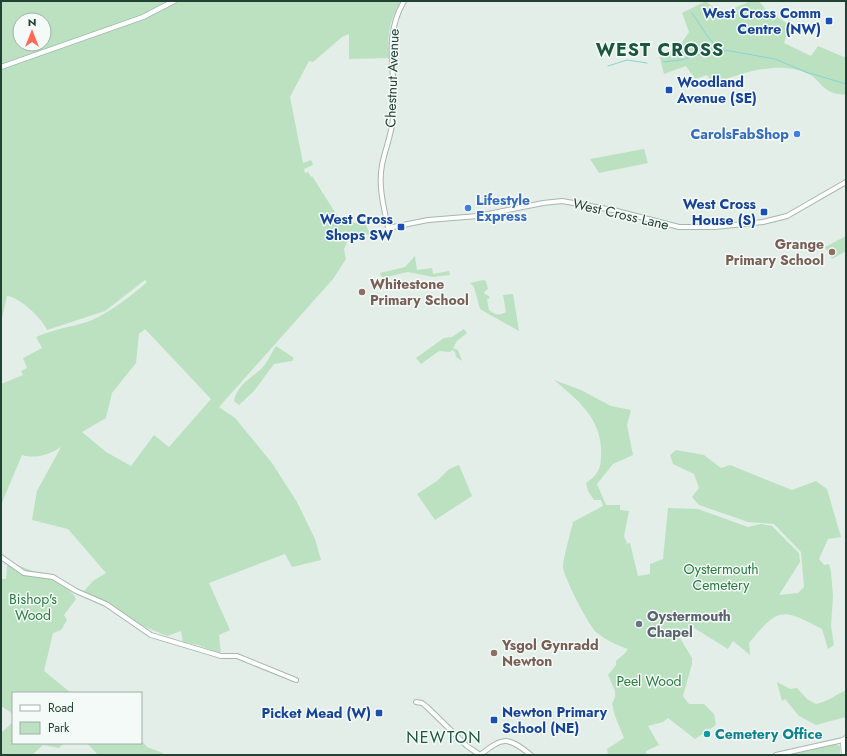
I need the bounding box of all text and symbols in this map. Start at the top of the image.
place label: West Cross Comm Centre (NW) [703,3,821,39]
north arrow [12,12,52,52]
text: N [28,14,36,30]
marker: West Cross Comm Centre (NW) [824,16,834,26]
street label: Chestnut Avenue [380,28,404,128]
district label: WEST CROSS [596,37,724,63]
place label: Woodland Avenue (SE) [676,72,757,108]
marker: Woodland Avenue (SE) [664,85,674,95]
place label: CarolsFabShop [691,124,789,144]
marker: CarolsFabShop [792,129,802,139]
place label: Lifestyle Express [476,190,530,226]
street label: West Cross Lane [571,193,671,235]
place label: West Cross House (S) [683,194,757,230]
marker: Lifestyle Express [463,203,473,213]
marker: West Cross House (S) [759,207,769,217]
place label: West Cross Shops SW [320,209,394,245]
marker: West Cross Shops SW [396,222,406,232]
place label: Grange Primary School [725,234,824,270]
marker: Grange Primary School [827,247,837,257]
place label: Whitestone Primary School [370,274,469,310]
marker: Whitestone Primary School [357,287,367,297]
park label: Oystermouth Cemetery [683,559,759,595]
park label: Bishop's Wood [9,589,57,625]
place label: Oystermouth Chapel [647,606,731,642]
marker: Oystermouth Chapel [634,619,644,629]
place label: Ysgol Gynradd Newton [501,635,599,671]
marker: Ysgol Gynradd Newton [489,648,499,658]
park label: Peel Wood [616,671,682,691]
legend [12,692,142,744]
text: Road [48,699,74,717]
place label: Newton Primary School (NE) [502,702,608,738]
place label: Picket Mead (W) [262,703,371,723]
marker: Picket Mead (W) [374,708,384,718]
marker: Newton Primary School (NE) [489,715,499,725]
text: Park [48,719,70,737]
place label: Cemetery Office [715,724,822,744]
district label: NEWTON [406,726,482,749]
marker: Cemetery Office [702,729,712,739]

